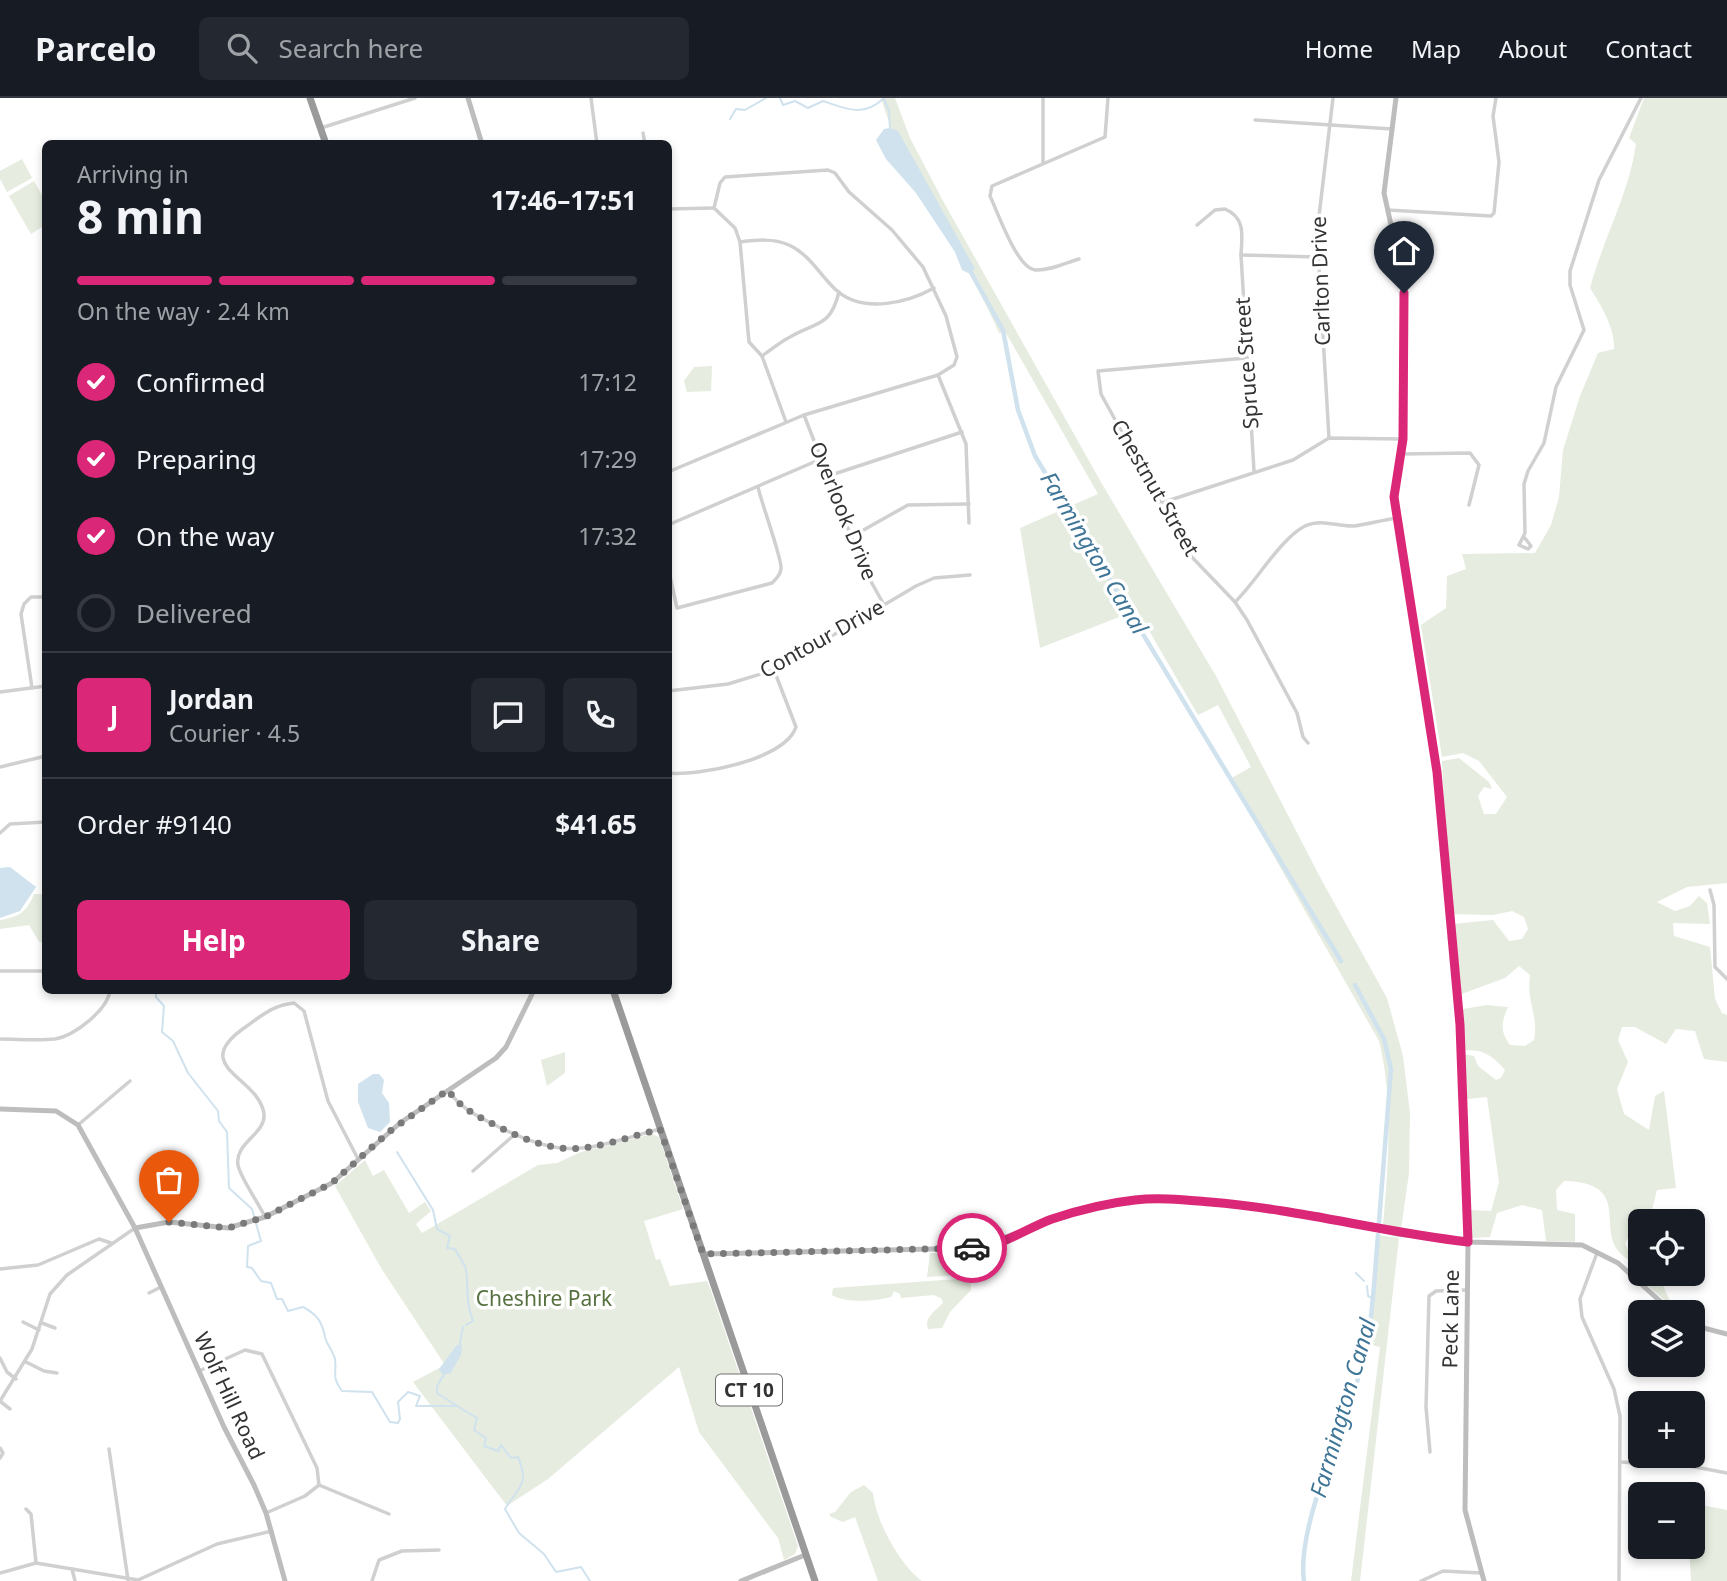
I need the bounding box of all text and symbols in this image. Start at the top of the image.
search box [199,17,689,80]
text: Parcelo [35,26,157,71]
icon: search [223,29,261,67]
text: Search here [279,30,423,66]
text: Home [1305,32,1373,65]
text: Map [1411,32,1461,65]
text: About [1499,32,1567,65]
text: Contact [1605,32,1692,65]
text: Arriving in [77,158,189,190]
text: 17:46–17:51 [490,182,637,218]
text: 8 min [77,185,204,247]
street label: Carlton Drive [1304,216,1336,346]
pin [1374,221,1434,293]
icon: home [1385,232,1423,270]
text: On the way · 2.4 km [77,295,290,327]
street label: Spruce Street [1227,296,1265,430]
icon: check [77,363,115,401]
text: Confirmed [136,364,266,400]
text: 17:12 [578,366,637,398]
street label: Chestnut Street [1105,414,1207,561]
street label: Overlook Drive [803,437,884,584]
icon: check [77,440,115,478]
text: Preparing [136,441,257,477]
text: 17:29 [578,443,637,475]
water label: Farmington Canal [1034,465,1157,641]
icon: check [77,517,115,555]
text: On the way [136,518,274,554]
text: 17:32 [578,520,637,552]
street label: Contour Drive [754,592,889,684]
text: Delivered [136,595,252,631]
button: chat [471,678,545,752]
button: phone [563,678,637,752]
text: Jordan [169,681,254,717]
text: J [110,697,118,733]
text: Courier · 4.5 [169,717,300,749]
text: Order #9140 [77,806,232,842]
text: $41.65 [555,806,637,842]
button: Help [77,900,350,980]
button: Share [364,900,637,980]
pin [139,1150,199,1222]
icon: bag [150,1161,188,1199]
map controls [1628,1209,1705,1559]
button: locate [1628,1209,1705,1286]
courier [937,1213,1007,1283]
icon: car [953,1229,991,1267]
street label: Peck Lane [1435,1269,1465,1369]
park label: Cheshire Park [476,1284,613,1312]
button: layers [1628,1300,1705,1377]
water label: Farmington Canal [1301,1314,1383,1501]
street label: Wolf Hill Road [188,1327,272,1464]
road number: CT 10 [716,1374,782,1406]
button: + [1628,1391,1705,1468]
button: − [1628,1482,1705,1559]

